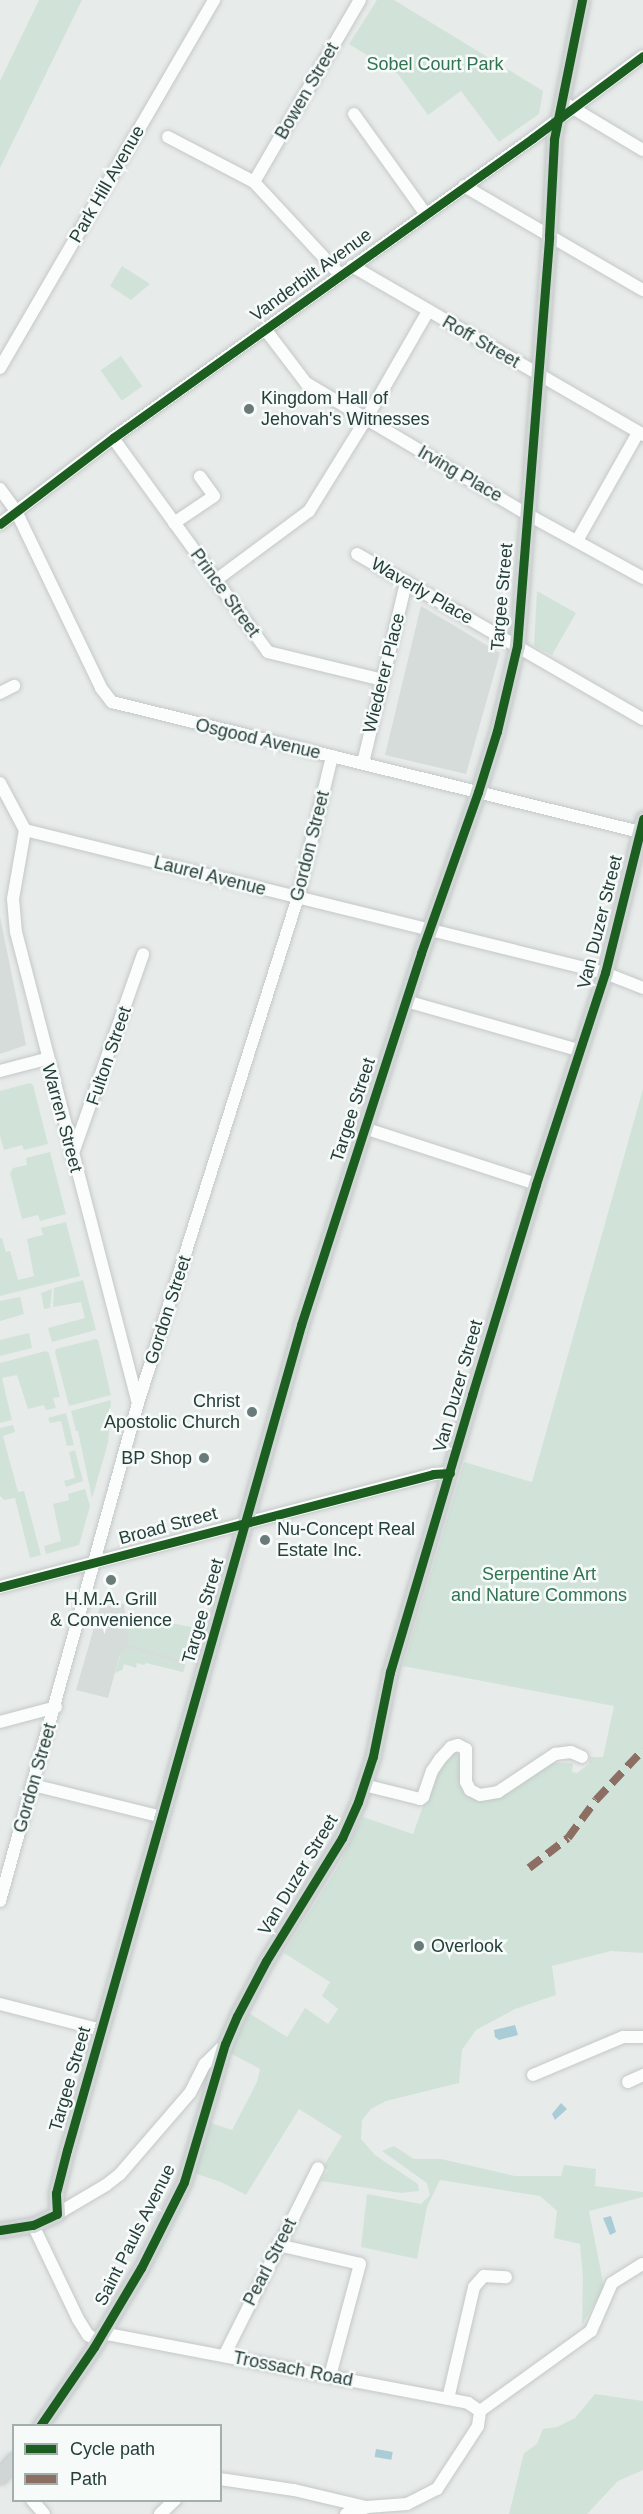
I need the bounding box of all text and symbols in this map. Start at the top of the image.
street label: Bowen Street [271,39,343,143]
park label: Sobel Court Park [366,53,504,75]
street label: Park Hill Avenue [64,121,150,247]
street label: Vanderbilt Avenue [246,224,376,326]
street label: Roff Street [438,311,524,373]
place label: Kingdom Hall of Jehovah's Witnesses [261,388,430,430]
marker: Kingdom Hall of Jehovah's Witnesses [242,402,256,416]
street label: Irving Place [414,441,506,507]
street label: Targee Street [487,542,517,652]
street label: Prince Street [186,545,264,641]
street label: Waverly Place [367,553,477,629]
street label: Wiederer Place [359,611,409,735]
street label: Osgood Avenue [193,714,323,764]
street label: Gordon Street [286,789,334,903]
street label: Laurel Avenue [151,852,269,900]
street label: Van Duzer Street [573,853,627,991]
street label: Fulton Street [82,1004,136,1108]
street label: Targee Street [326,1055,380,1165]
street label: Warren Street [37,1061,87,1175]
street label: Gordon Street [140,1253,196,1367]
street label: Van Duzer Street [429,1317,487,1455]
place label: Christ Apostolic Church [104,1391,240,1434]
marker: Christ Apostolic Church [245,1405,259,1419]
place label: BP Shop [121,1447,192,1469]
marker: BP Shop [197,1451,211,1465]
street label: Broad Street [116,1502,220,1550]
place label: Nu-Concept Real Estate Inc. [277,1519,415,1562]
marker: Nu-Concept Real Estate Inc. [258,1533,272,1547]
street label: Targee Street [178,1556,228,1666]
park label: Serpentine Art and Nature Commons [451,1564,627,1606]
marker: H.M.A. Grill & Convenience [104,1573,118,1587]
place label: H.M.A. Grill & Convenience [50,1589,172,1632]
street label: Gordon Street [9,1721,61,1835]
street label: Van Duzer Street [254,1811,342,1939]
place label: Overlook [431,1935,503,1957]
marker: Overlook [412,1939,426,1953]
street label: Targee Street [45,2024,95,2134]
street label: Saint Pauls Avenue [90,2160,180,2310]
street label: Pearl Street [239,2215,301,2309]
street label: Trossach Road [231,2347,355,2391]
legend [12,2424,222,2502]
text: Cycle path [70,2439,155,2459]
text: Path [70,2469,107,2489]

